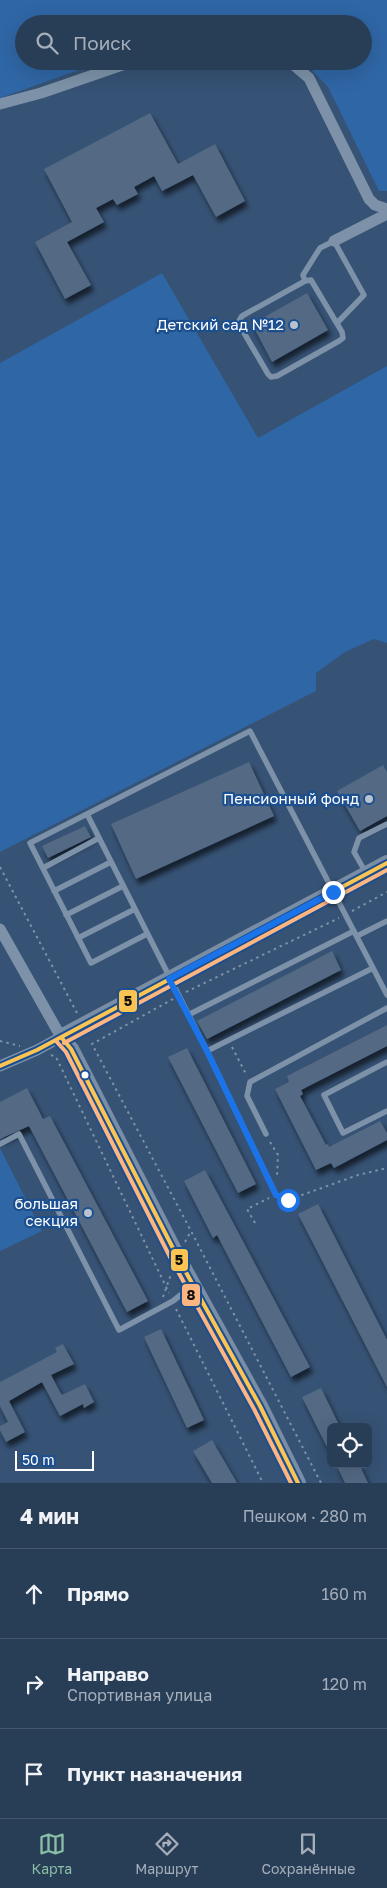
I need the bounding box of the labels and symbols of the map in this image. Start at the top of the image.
place label: Детский сад №12 [157,315,284,333]
marker: Детский сад №12 [288,319,300,331]
place label: Пенсионный фонд [223,789,359,807]
marker: Пенсионный фонд [363,793,375,805]
route end [322,881,345,904]
line badge: 5 [118,989,138,1013]
text: 5 [124,992,133,1009]
unlabelled marker [80,1070,90,1080]
route start [277,1189,300,1212]
place label: большая секция [14,1194,78,1229]
marker: большая секция [82,1207,94,1219]
line badge: 5 [170,1248,189,1272]
text: 5 [175,1251,184,1268]
line badge: 8 [181,1283,201,1307]
text: 8 [187,1286,196,1303]
scale bar [15,1448,94,1471]

